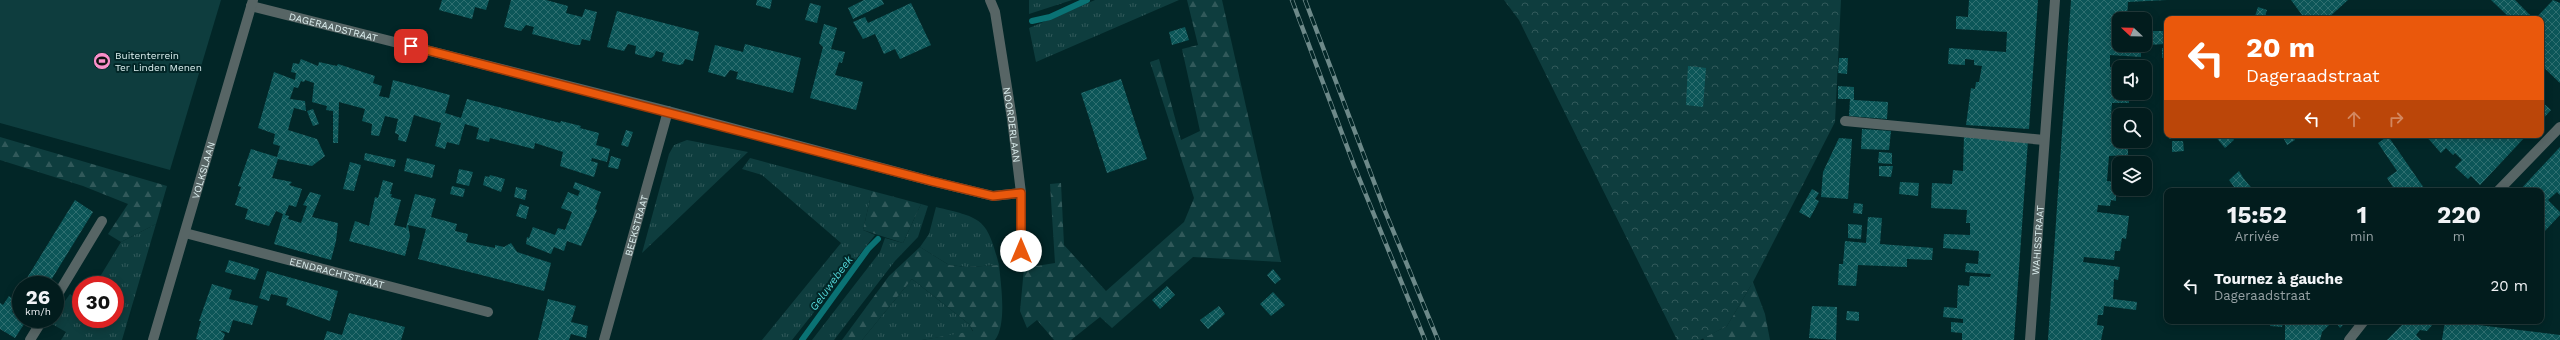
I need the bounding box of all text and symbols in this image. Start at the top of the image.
street label: DAGERAADSTRAAT [288,11,379,44]
north arrow [2112,12,2152,52]
map controls [2112,12,2152,196]
pin [394,29,428,63]
text: 20 m [2246,31,2315,64]
icon: left [2180,32,2232,84]
icon: arrive [400,35,422,57]
place label: Buitenterrein Ter Linden Menen [115,50,202,73]
sports icon: Buitenterrein Ter Linden Menen [92,51,112,71]
button: sound [2112,60,2152,100]
text: Dageraadstraat [2246,65,2380,86]
street label: NOORDERLAAN [1001,86,1022,163]
button: search [2112,108,2152,148]
icon: left [2301,108,2323,130]
icon: ahead [2343,108,2365,130]
icon: right [2385,108,2407,130]
street label: VOLKSLAAN [190,140,217,200]
button: layers [2112,156,2152,196]
street label: BEEKSTRAAT [623,194,650,257]
text: 15:52 [2227,201,2287,229]
text: 1 [2357,201,2367,229]
text: 220 [2437,201,2481,229]
street label: WAHISSTRAAT [2030,205,2046,275]
text: Arrivée [2235,229,2279,244]
text: min [2350,229,2374,244]
text: m [2453,229,2465,244]
position arrow [1000,230,1042,272]
water label: Geluwebeek [807,253,856,313]
street label: EENDRACHTSTRAAT [288,255,385,291]
text: Tournez à gauche [2214,270,2343,288]
icon: left [2180,275,2202,297]
speed limit sign: 30 [72,276,124,328]
text: 20 m [2491,277,2528,295]
text: 26 [26,285,50,309]
text: Dageraadstraat [2214,288,2310,303]
text: km/h [25,306,51,317]

